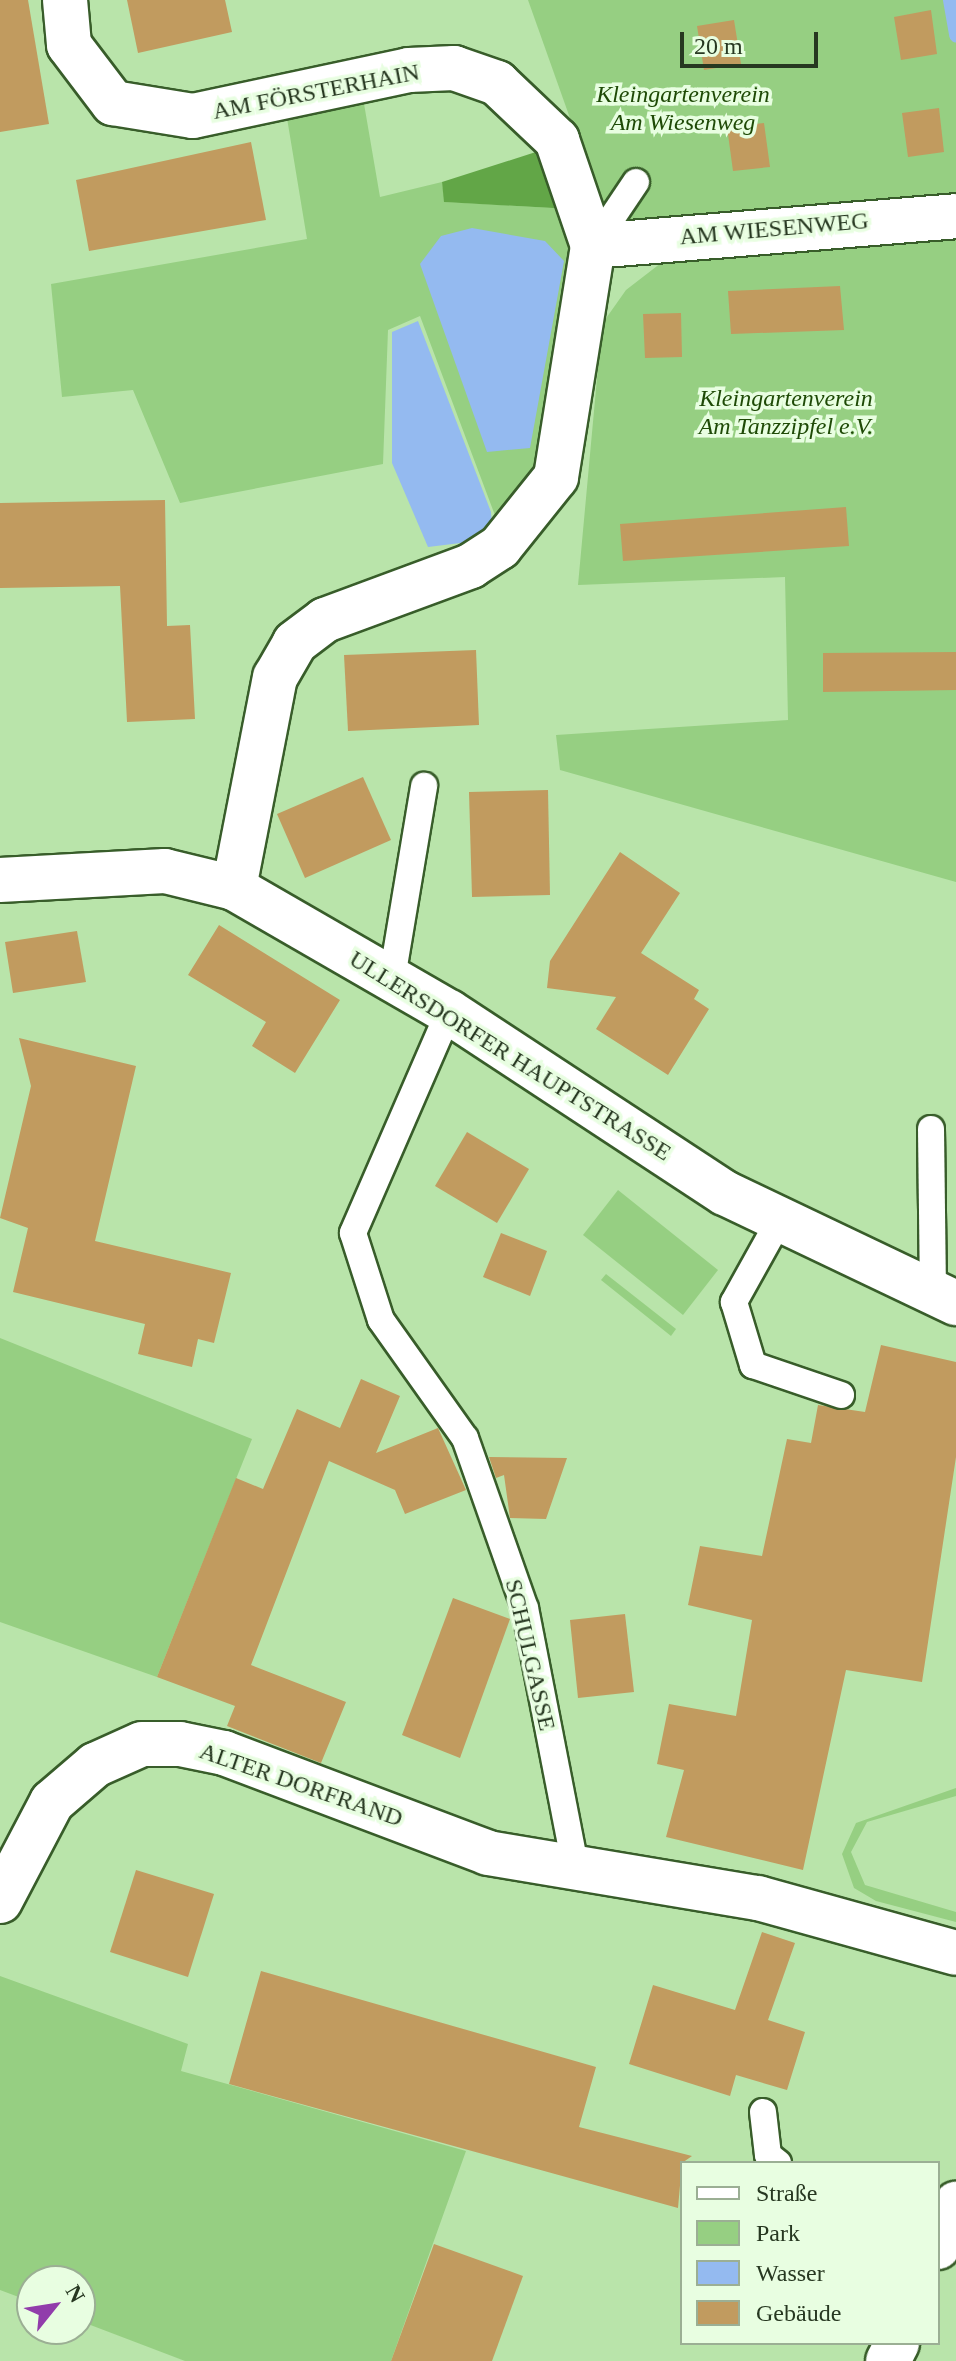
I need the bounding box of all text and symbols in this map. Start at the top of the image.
scale bar [684,16,822,66]
text: 20 m [694,33,743,59]
street label: AM FÖRSTERHAIN [210,58,422,126]
park label: Kleingartenverein Am Wiesenweg [596,81,770,137]
street label: AM WIESENWEG [678,206,870,252]
park label: Kleingartenverein Am Tanzzipfel e.V. [699,385,873,441]
street label: ULLERSDORFER HAUPTSTRASSE [344,945,676,1167]
street label: SCHULGASSE [499,1576,561,1734]
street label: ALTER DORFRAND [196,1737,406,1833]
legend [680,2161,940,2345]
text: Straße [756,2180,817,2206]
text: Park [756,2220,800,2246]
text: Wasser [756,2260,825,2286]
north arrow [16,2265,96,2345]
text: N [61,2281,90,2307]
text: Gebäude [756,2300,841,2326]

